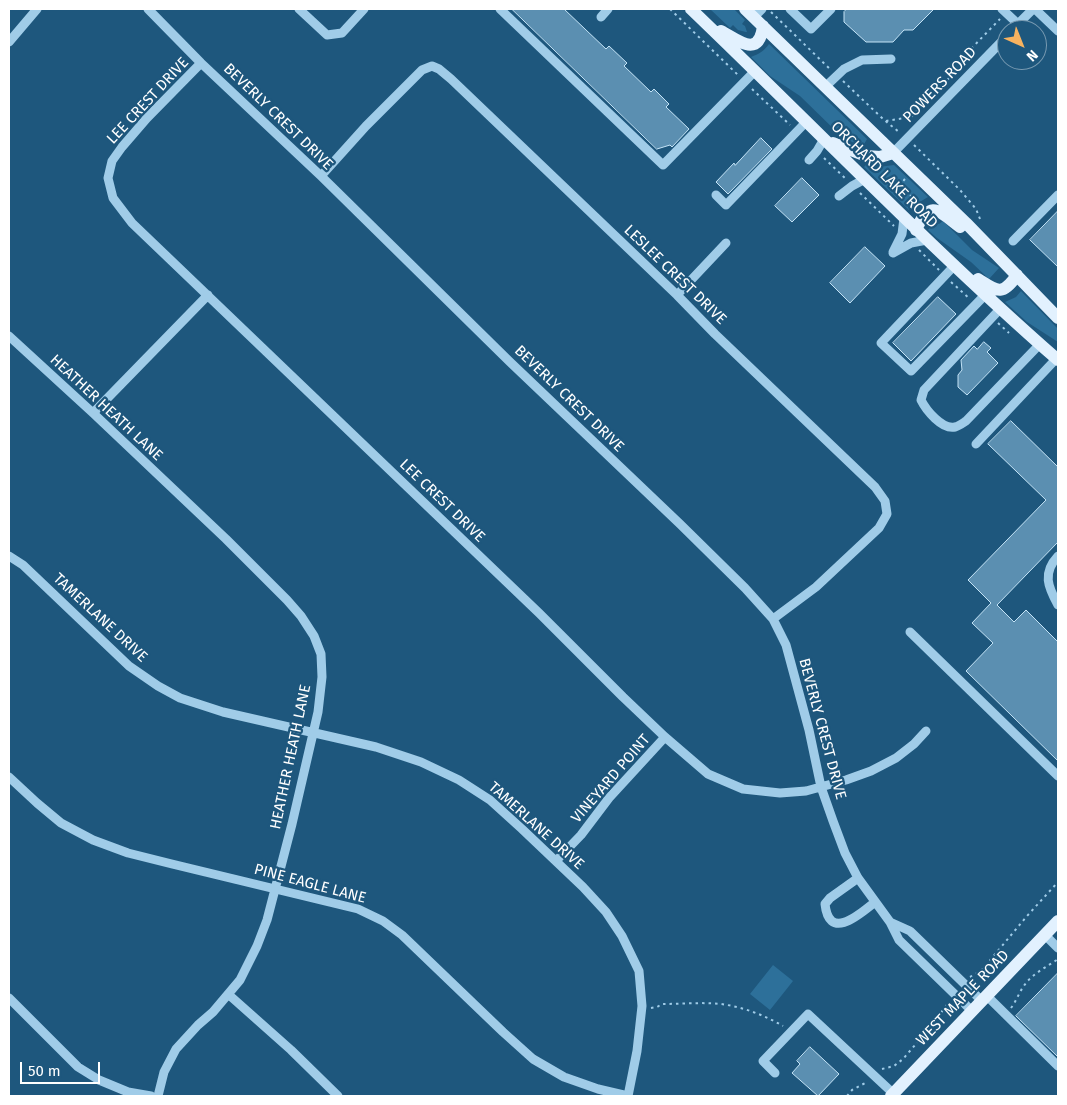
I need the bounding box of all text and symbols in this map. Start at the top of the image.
north arrow [997,20,1047,70]
street label: POWERS ROAD [899,43,981,127]
text: N [1023,46,1041,65]
street label: LEE CREST DRIVE [103,54,193,148]
street label: BEVERLY CREST DRIVE [219,60,337,174]
street label: ORCHARD LAKE ROAD [827,118,941,232]
street label: LESLEE CREST DRIVE [620,221,730,329]
street label: BEVERLY CREST DRIVE [510,342,628,456]
street label: HEATHER HEATH LANE [46,351,166,465]
street label: LEE CREST DRIVE [395,456,489,546]
street label: TAMERLANE DRIVE [49,570,151,666]
street label: BEVERLY CREST DRIVE [794,656,850,802]
street label: HEATHER HEATH LANE [267,683,315,831]
street label: VINEYARD POINT [568,731,654,827]
street label: TAMERLANE DRIVE [485,778,587,874]
street label: PINE EAGLE LANE [252,860,368,908]
street label: WEST MAPLE ROAD [913,947,1013,1049]
scale bar [22,1052,102,1084]
text: 50 m [28,1062,61,1080]

